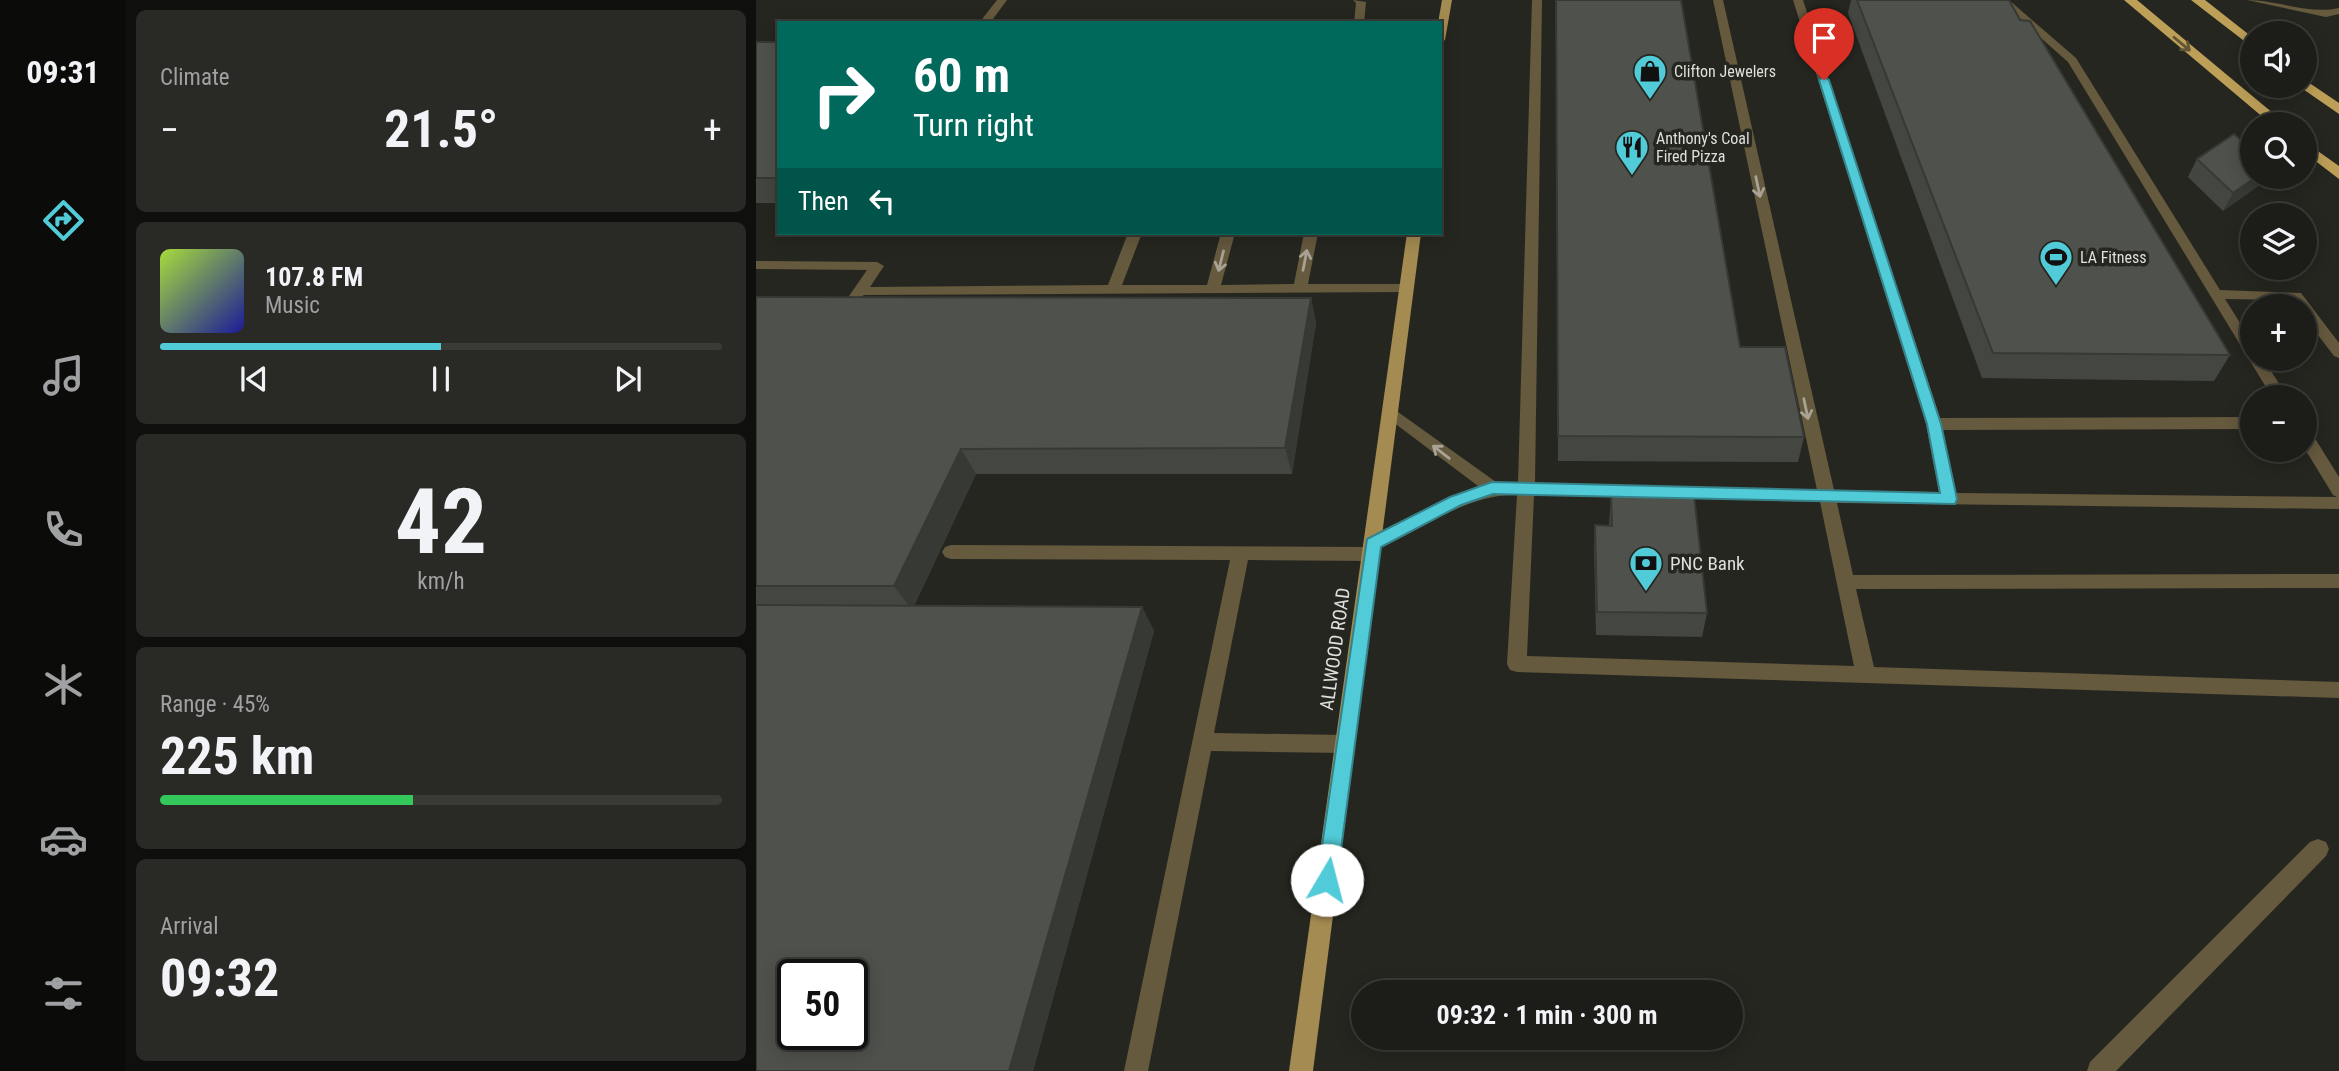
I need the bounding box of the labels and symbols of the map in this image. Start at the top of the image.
pin [1794,8,1854,80]
one-way arrow [2173,36,2191,52]
shop icon: Clifton Jewelers [1631,52,1669,101]
place label: Clifton Jewelers [1674,62,1776,81]
restaurant icon: Anthony's Coal Fired Pizza [1613,128,1651,177]
place label: Anthony's Coal Fired Pizza [1656,129,1750,166]
one-way arrow [1753,175,1766,197]
sports icon: LA Fitness [2037,238,2075,287]
place label: LA Fitness [2080,248,2147,267]
one-way arrow [1214,249,1227,272]
one-way arrow [1299,249,1313,272]
one-way arrow [1800,397,1814,420]
one-way arrow [1432,444,1450,459]
bank icon: PNC Bank [1627,544,1665,593]
place label: PNC Bank [1670,552,1745,575]
street label: ALLWOOD ROAD [1315,586,1355,712]
position arrow [1290,843,1364,917]
speed limit sign: 50 [777,959,868,1050]

